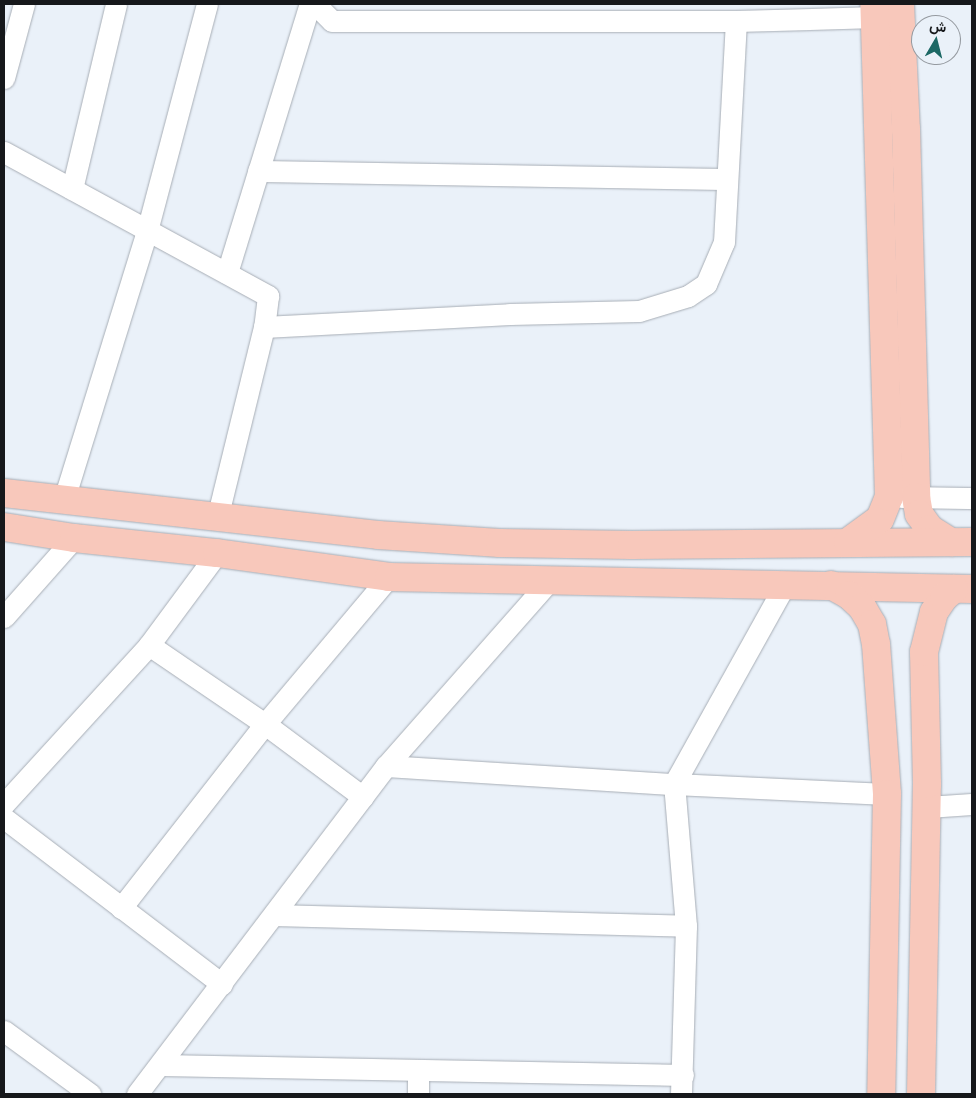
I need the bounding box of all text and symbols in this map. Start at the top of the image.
north arrow [911,15,961,65]
text: ش [928,17,947,35]

